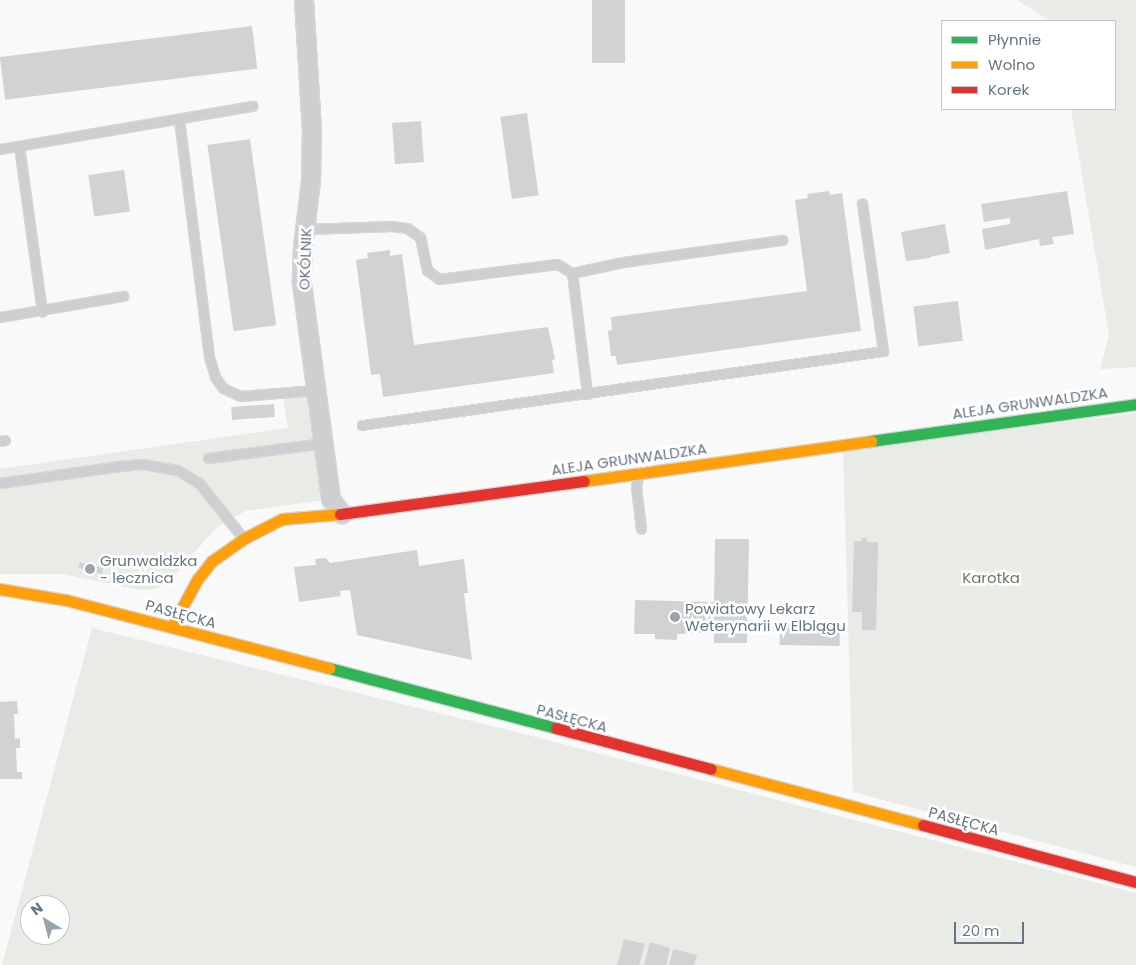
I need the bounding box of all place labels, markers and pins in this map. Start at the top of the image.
place label: Grunwaldzka - lecznica [100,551,197,586]
marker: Grunwaldzka - lecznica [84,563,96,575]
place label: Powiatowy Lekarz Weterynarii w Elblągu [685,599,846,634]
marker: Powiatowy Lekarz Weterynarii w Elblągu [669,611,681,623]

